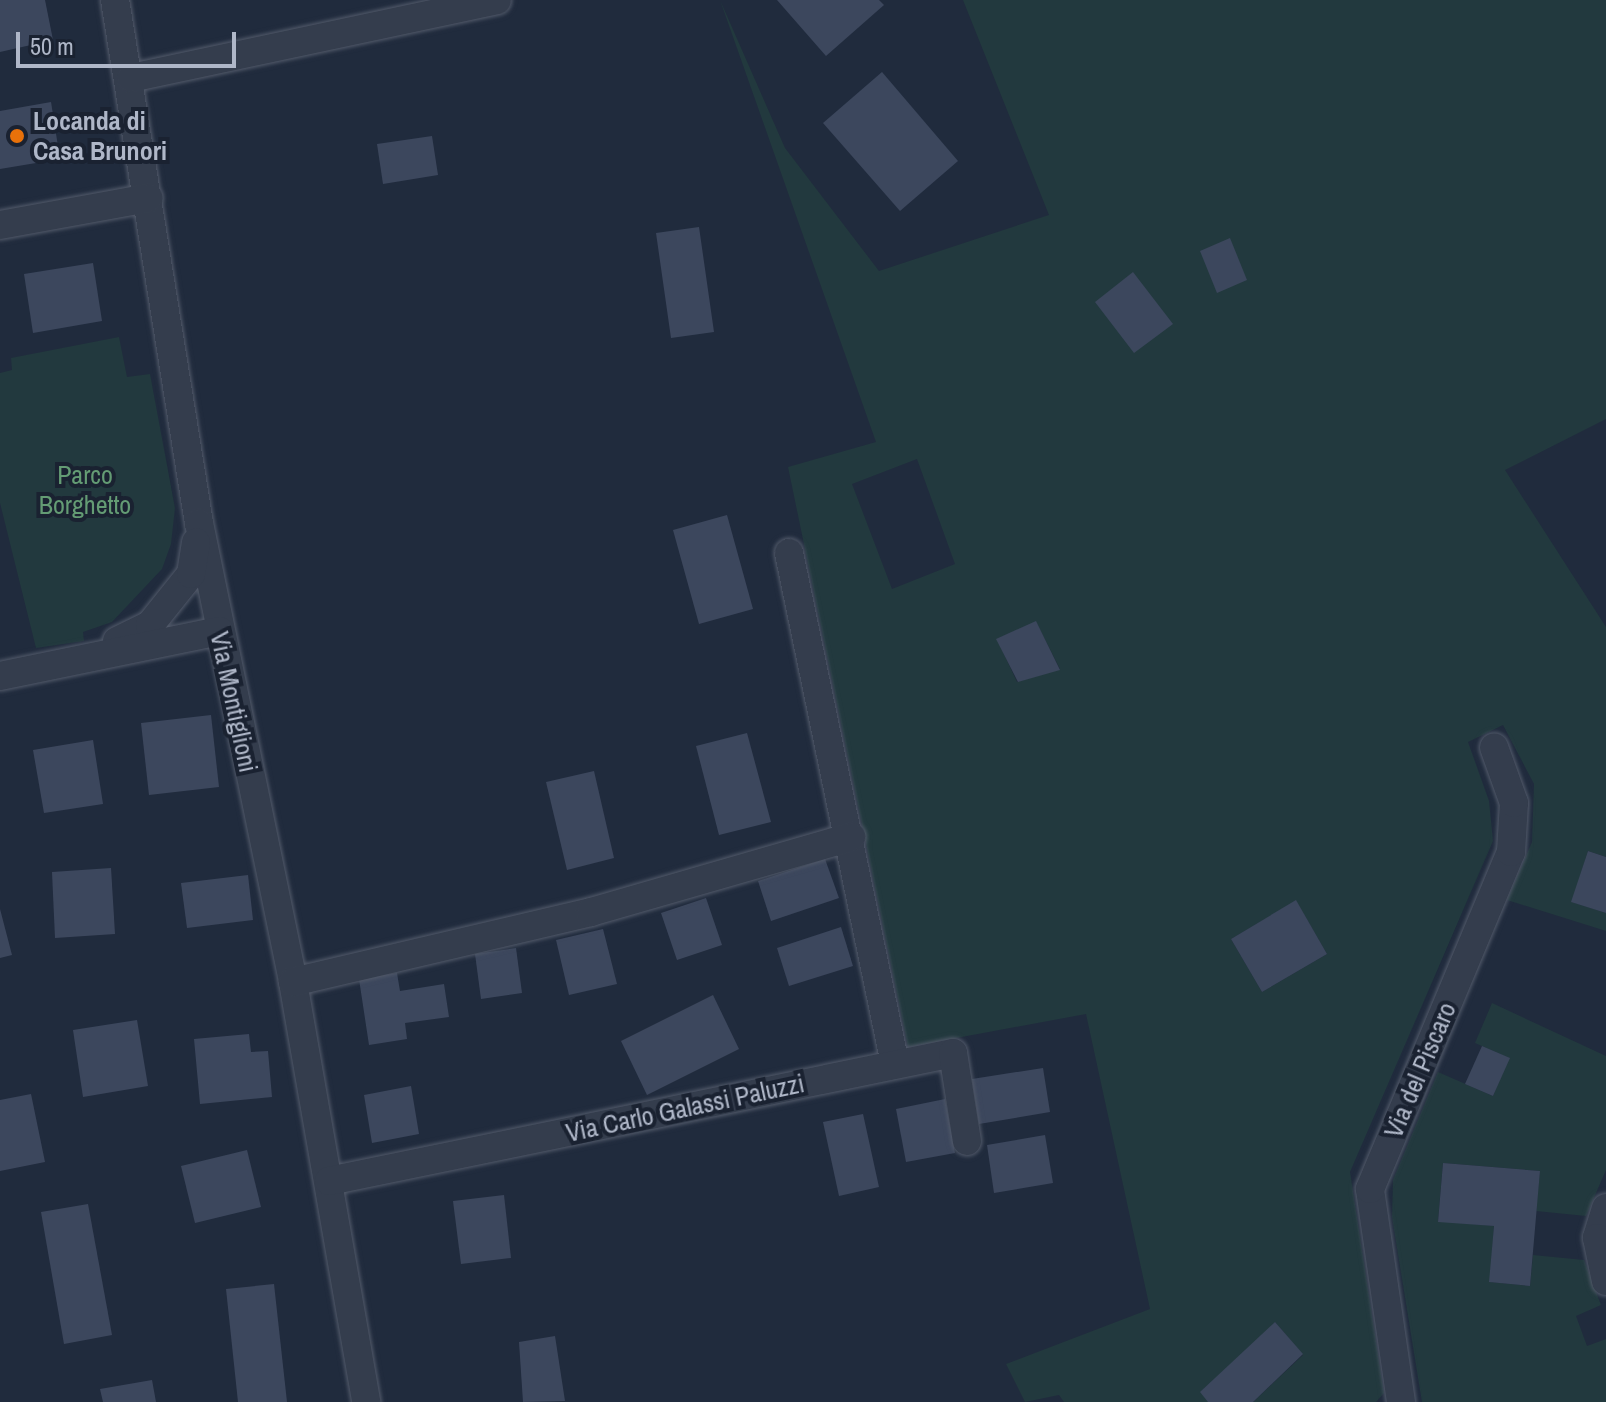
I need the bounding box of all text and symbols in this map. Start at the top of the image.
scale bar [20,16,240,66]
text: 50 m [30,30,74,62]
place label: Locanda di Casa Brunori [33,105,167,166]
marker: Locanda di Casa Brunori [8,127,26,145]
park label: Parco Borghetto [39,459,131,520]
street label: Via Montiglioni [204,629,264,775]
street label: Via del Piscaro [1377,998,1463,1142]
street label: Via Carlo Galassi Paluzzi [563,1068,807,1148]

